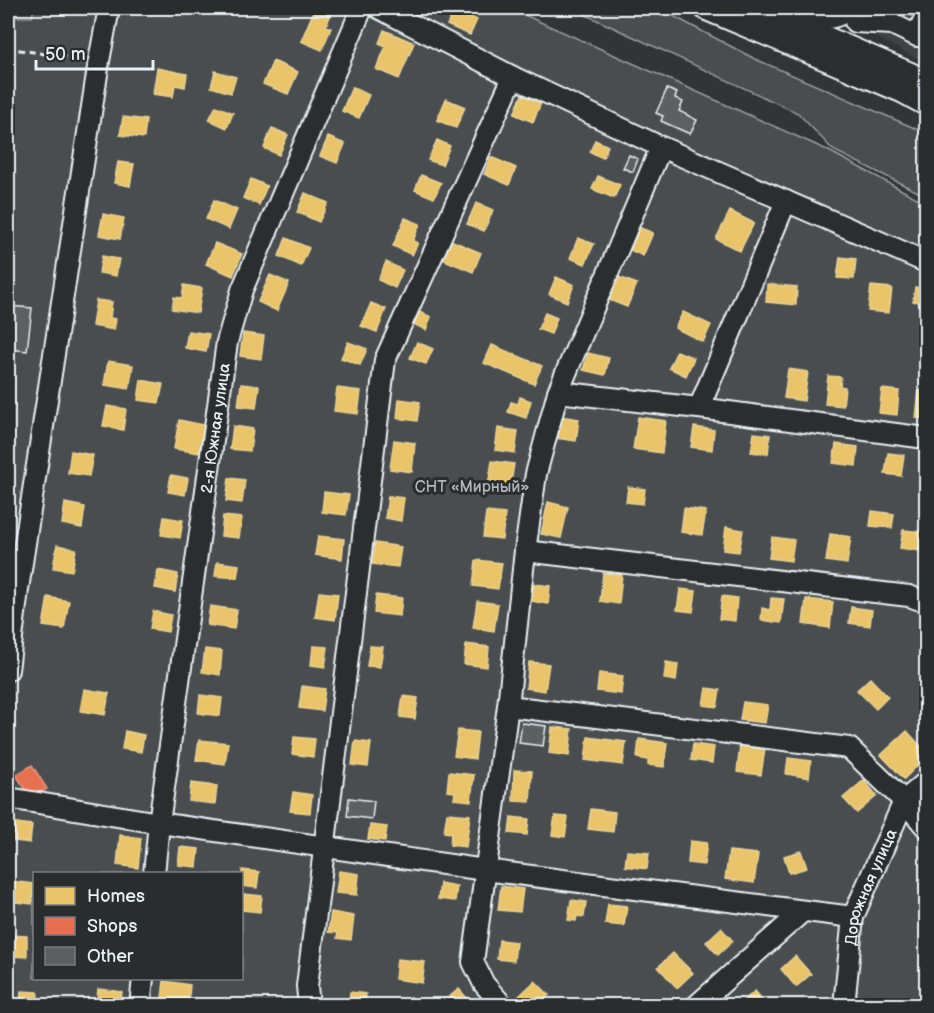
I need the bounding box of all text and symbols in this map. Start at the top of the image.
scale bar [36,33,153,71]
text: 50 m [45,44,86,65]
street label: 2-я Южная улица [198,361,235,495]
park label: СНТ «Мирный» [415,478,529,497]
street label: Дорожная улица [842,826,902,946]
legend [33,872,243,980]
text: Homes [87,886,145,907]
text: Shops [87,916,138,937]
text: Other [87,946,134,967]

